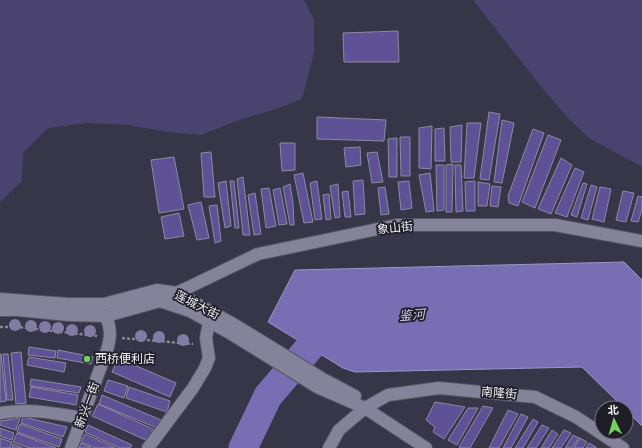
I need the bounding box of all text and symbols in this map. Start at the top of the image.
street label: 象山街 [376,219,414,237]
street label: 莲城大街 [172,288,222,322]
water label: 鉴河 [399,306,428,323]
place label: 西桥便利店 [95,352,155,366]
marker: 西桥便利店 [82,354,92,364]
street label: 新兴一街 [72,380,102,430]
street label: 南隆街 [480,384,518,402]
north arrow [594,400,634,440]
text: 北 [607,404,619,417]

